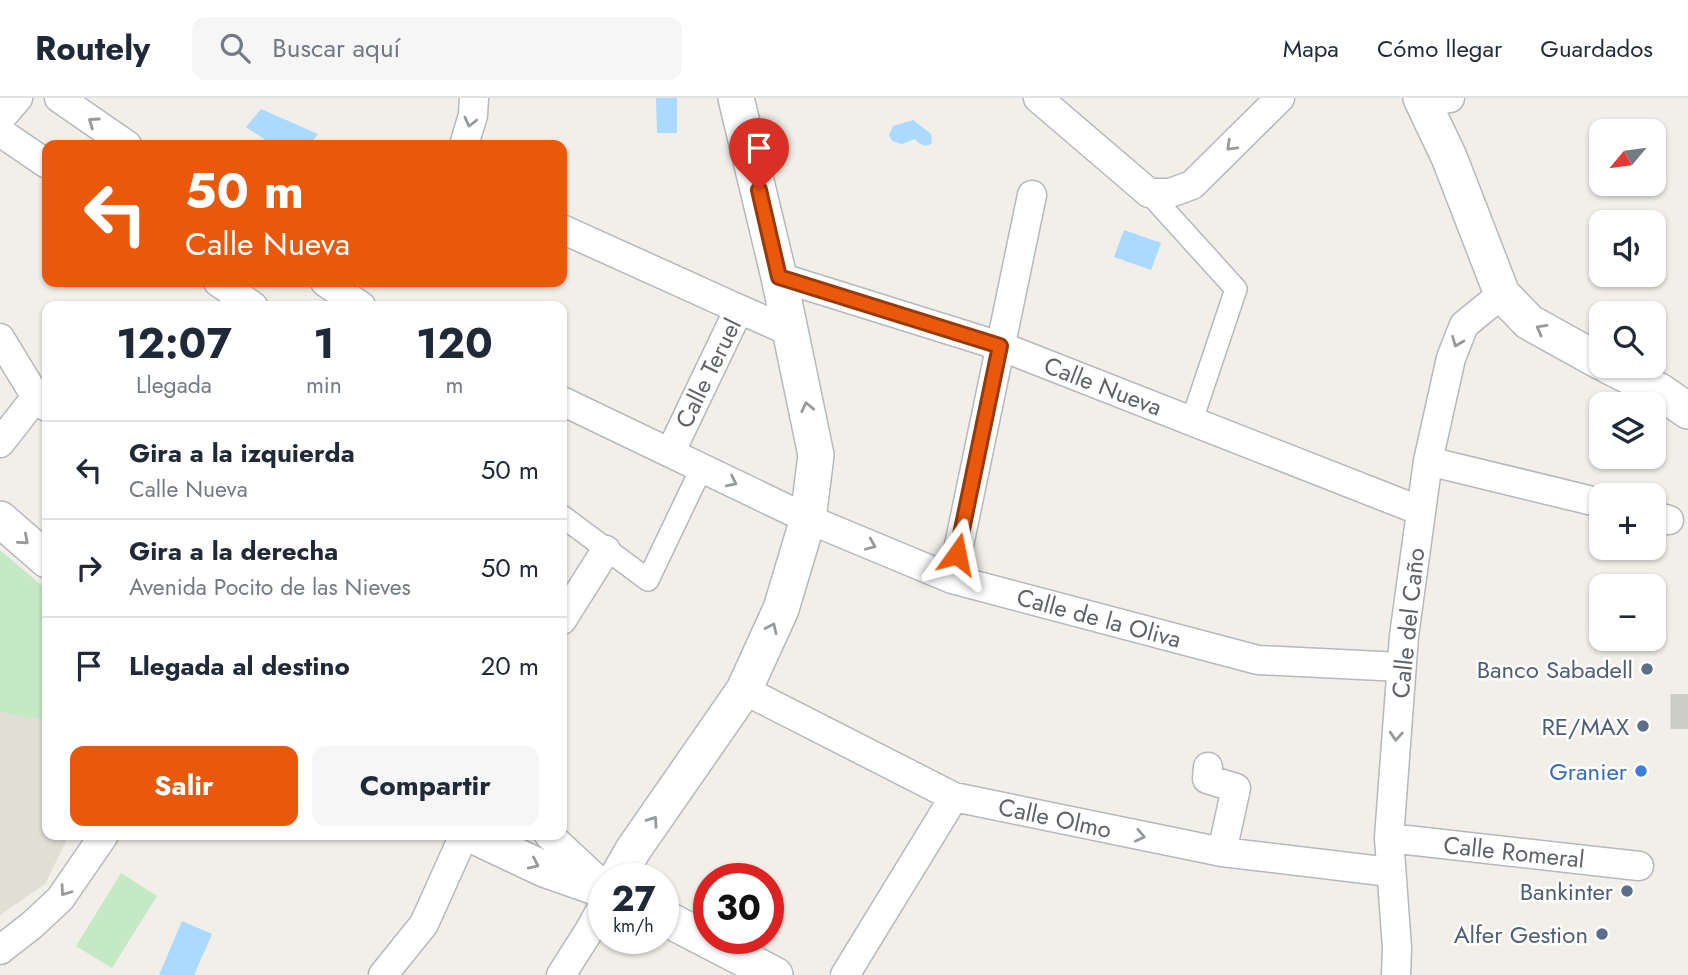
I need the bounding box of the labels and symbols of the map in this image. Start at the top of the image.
one-way arrow [464,116,478,128]
one-way arrow [88,118,101,130]
pin [729,118,789,190]
north arrow [1589,119,1666,196]
one-way arrow [1226,137,1239,150]
street label: Calle Teruel [666,312,750,434]
one-way arrow [1536,324,1549,337]
one-way arrow [1451,336,1465,348]
street label: Calle Nueva [1039,347,1167,425]
one-way arrow [800,401,815,413]
one-way arrow [725,473,737,487]
position arrow [920,517,994,591]
one-way arrow [15,532,28,544]
one-way arrow [864,537,876,551]
street label: Calle del Caño [1383,546,1433,700]
street label: Calle de la Oliva [1013,579,1185,657]
one-way arrow [764,622,778,635]
place label: Banco Sabadell [1477,652,1633,687]
marker: Banco Sabadell [1639,661,1655,677]
place label: RE/MAX [1541,709,1630,744]
marker: RE/MAX [1635,718,1651,734]
one-way arrow [1389,731,1404,742]
place label: Granier [1549,754,1628,789]
marker: Granier [1633,763,1649,779]
street label: Calle Olmo [995,789,1115,847]
one-way arrow [645,816,657,829]
one-way arrow [1134,827,1146,842]
street label: Calle Romeral [1442,827,1586,877]
one-way arrow [527,856,539,870]
speed limit sign: 30 [693,863,784,954]
place label: Bankinter [1520,874,1614,909]
one-way arrow [61,883,73,896]
marker: Bankinter [1619,883,1635,899]
place label: Alfer Gestion [1454,917,1588,952]
marker: Alfer Gestion [1594,926,1610,942]

